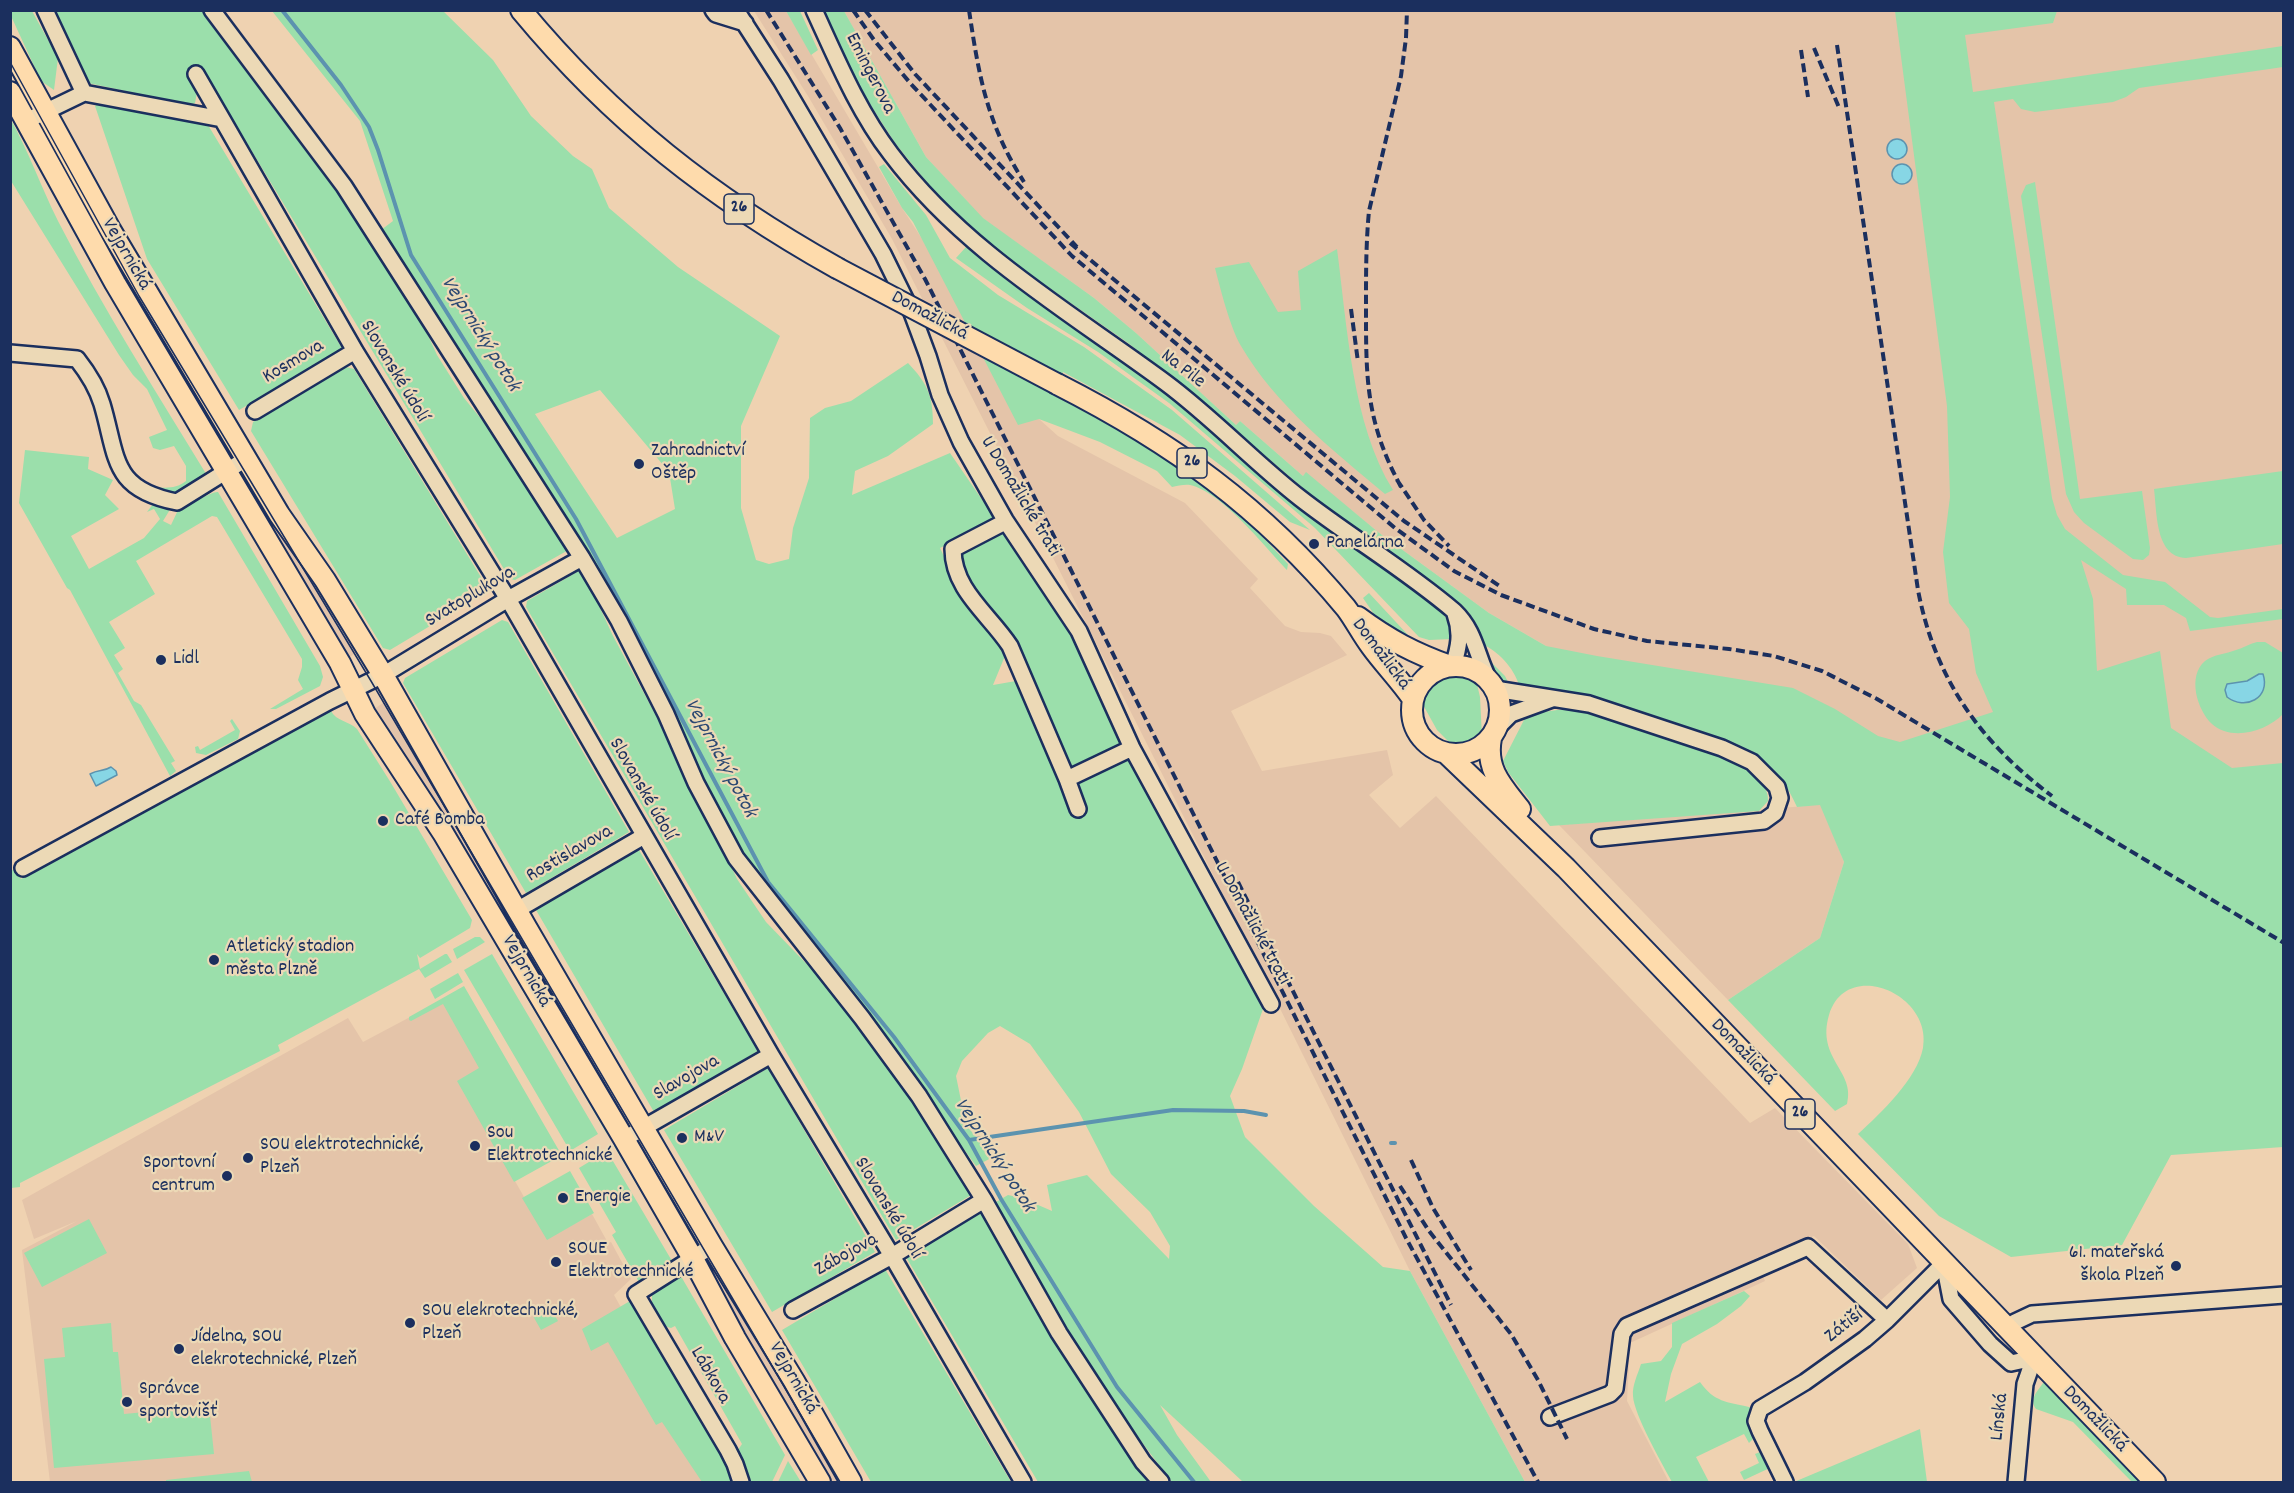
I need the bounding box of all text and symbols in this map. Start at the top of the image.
street label: Emingerova [838,30,900,118]
road number: 26 [724,194,754,224]
street label: Vejprnická [95,215,155,295]
water label: Vejprnický potok [434,273,524,397]
street label: Domažlická [886,287,972,347]
street label: Slovanské údolí [353,317,433,427]
street label: Kosmova [259,335,329,391]
street label: Na Pile [1155,345,1209,395]
street label: U Domažlické trati [974,432,1064,562]
place label: Zahradnictví Oštěp [651,440,745,487]
road number: 26 [1177,448,1207,478]
marker: Zahradnictví Oštěp [632,457,646,471]
place label: Panelárna [1326,532,1403,556]
marker: Panelárna [1307,537,1321,551]
street label: Svatoplukova [422,562,520,634]
street label: Domažlická [1345,614,1415,696]
place label: Lidl [173,648,199,672]
marker: Lidl [154,653,168,667]
water label: Vejprnický potok [677,695,761,823]
street label: Slovanské údolí [602,734,680,846]
place label: Café Bomba [395,809,485,833]
marker: Café Bomba [376,814,390,828]
street label: Rostislavova [523,821,617,889]
street label: U Domažlické trati [1207,858,1295,990]
street label: Vejprnická [495,932,555,1012]
place label: Atletický stadion města Plzně [226,936,354,983]
marker: Atletický stadion města Plzně [207,953,221,967]
street label: Domažlická [1704,1014,1780,1092]
street label: Slavojova [650,1051,724,1107]
water label: Vejprnický potok [947,1094,1039,1218]
road number: 26 [1785,1099,1815,1129]
place label: Sou Elektrotechnické [487,1122,613,1169]
place label: M&V [694,1126,724,1150]
marker: M&V [675,1131,689,1145]
place label: SOU elektrotechnické, Plzeň [260,1134,424,1181]
marker: Sou Elektrotechnické [468,1139,482,1153]
marker: SOU elektrotechnické, Plzeň [241,1151,255,1165]
place label: Sportovní centrum [143,1152,215,1199]
street label: Slovanské údolí [847,1154,927,1264]
marker: Sportovní centrum [220,1169,234,1183]
place label: Energie [575,1186,631,1210]
marker: Energie [556,1191,570,1205]
street label: Zábojova [811,1229,883,1283]
place label: SOUE Elektrotechnické [568,1238,694,1285]
place label: 61. mateřská škola Plzeň [2069,1242,2164,1289]
marker: SOUE Elektrotechnické [549,1255,563,1269]
marker: 61. mateřská škola Plzeň [2169,1259,2183,1273]
place label: SOU elekrotechnické, Plzeň [422,1300,578,1347]
street label: Zátiší [1821,1305,1869,1349]
marker: SOU elekrotechnické, Plzeň [403,1316,417,1330]
place label: Jídelna, SOU elekrotechnické, Plzeň [191,1326,357,1373]
street label: Vejprnická [762,1339,822,1419]
marker: Jídelna, SOU elekrotechnické, Plzeň [172,1342,186,1356]
street label: Lábkova [683,1343,735,1409]
place label: Správce sportovišť [139,1378,217,1425]
street label: Domažlická [2056,1381,2132,1459]
street label: Línská [1987,1392,2015,1442]
marker: Správce sportovišť [120,1395,134,1409]

